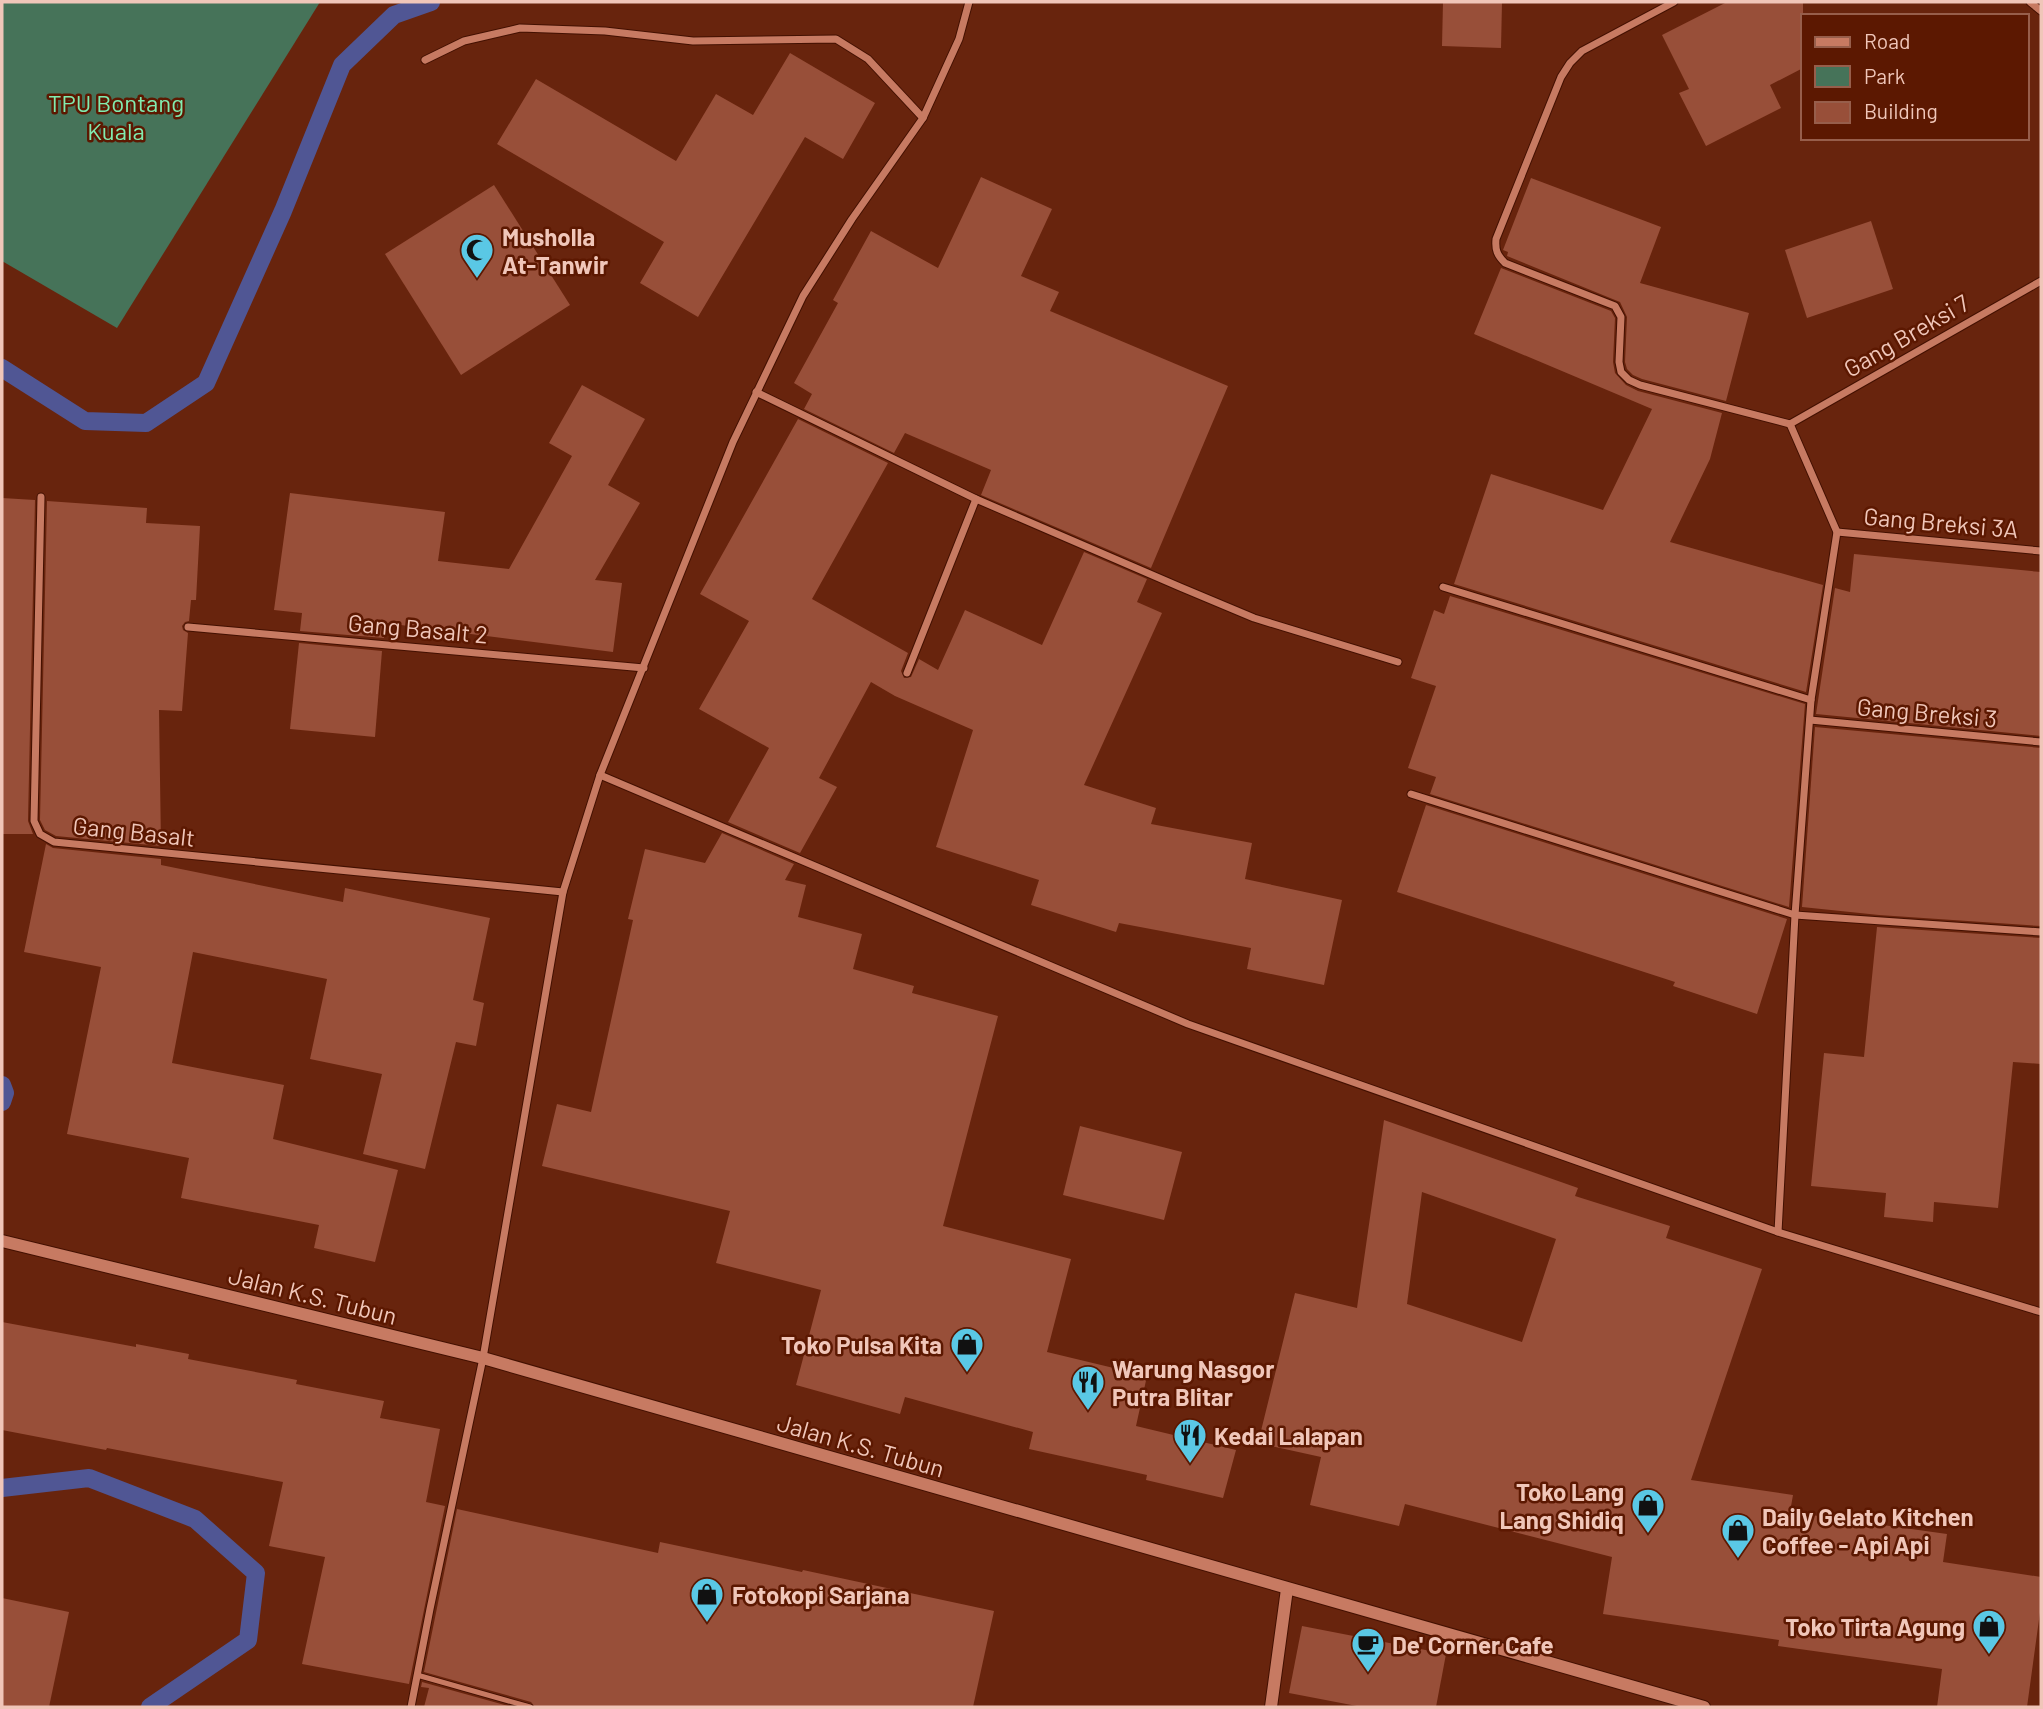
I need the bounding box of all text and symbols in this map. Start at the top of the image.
legend [1801,14,2029,140]
text: Road [1864,28,1910,53]
text: Park [1864,63,1905,88]
park label: TPU Bontang Kuala [48,88,184,145]
text: Building [1864,98,1938,123]
place label: Musholla At-Tanwir [502,222,608,279]
mosque icon: Musholla At-Tanwir [458,231,496,280]
street label: Gang Breksi 7 [1838,288,1974,382]
street label: Gang Breksi 3A [1862,501,2020,543]
street label: Gang Basalt 2 [347,607,489,649]
street label: Gang Breksi 3 [1856,691,1998,733]
street label: Gang Basalt [72,810,196,852]
street label: Jalan K.S. Tubun [226,1260,400,1330]
shop icon: Toko Pulsa Kita [948,1325,986,1374]
place label: Toko Pulsa Kita [781,1330,942,1359]
place label: Warung Nasgor Putra Blitar [1112,1354,1274,1411]
restaurant icon: Warung Nasgor Putra Blitar [1069,1363,1107,1412]
street label: Jalan K.S. Tubun [774,1407,948,1483]
restaurant icon: Kedai Lalapan [1171,1416,1209,1465]
place label: Kedai Lalapan [1214,1421,1363,1450]
place label: Toko Lang Lang Shidiq [1499,1477,1624,1534]
shop icon: Toko Lang Lang Shidiq [1629,1486,1667,1535]
place label: Daily Gelato Kitchen Coffee - Api Api [1762,1502,1974,1559]
shop icon: Daily Gelato Kitchen Coffee - Api Api [1719,1511,1757,1560]
shop icon: Fotokopi Sarjana [688,1575,726,1624]
place label: Fotokopi Sarjana [732,1580,910,1609]
shop icon: Toko Tirta Agung [1970,1607,2008,1656]
place label: Toko Tirta Agung [1785,1612,1965,1641]
cafe icon: De' Corner Cafe [1349,1625,1387,1674]
place label: De' Corner Cafe [1392,1630,1554,1659]

